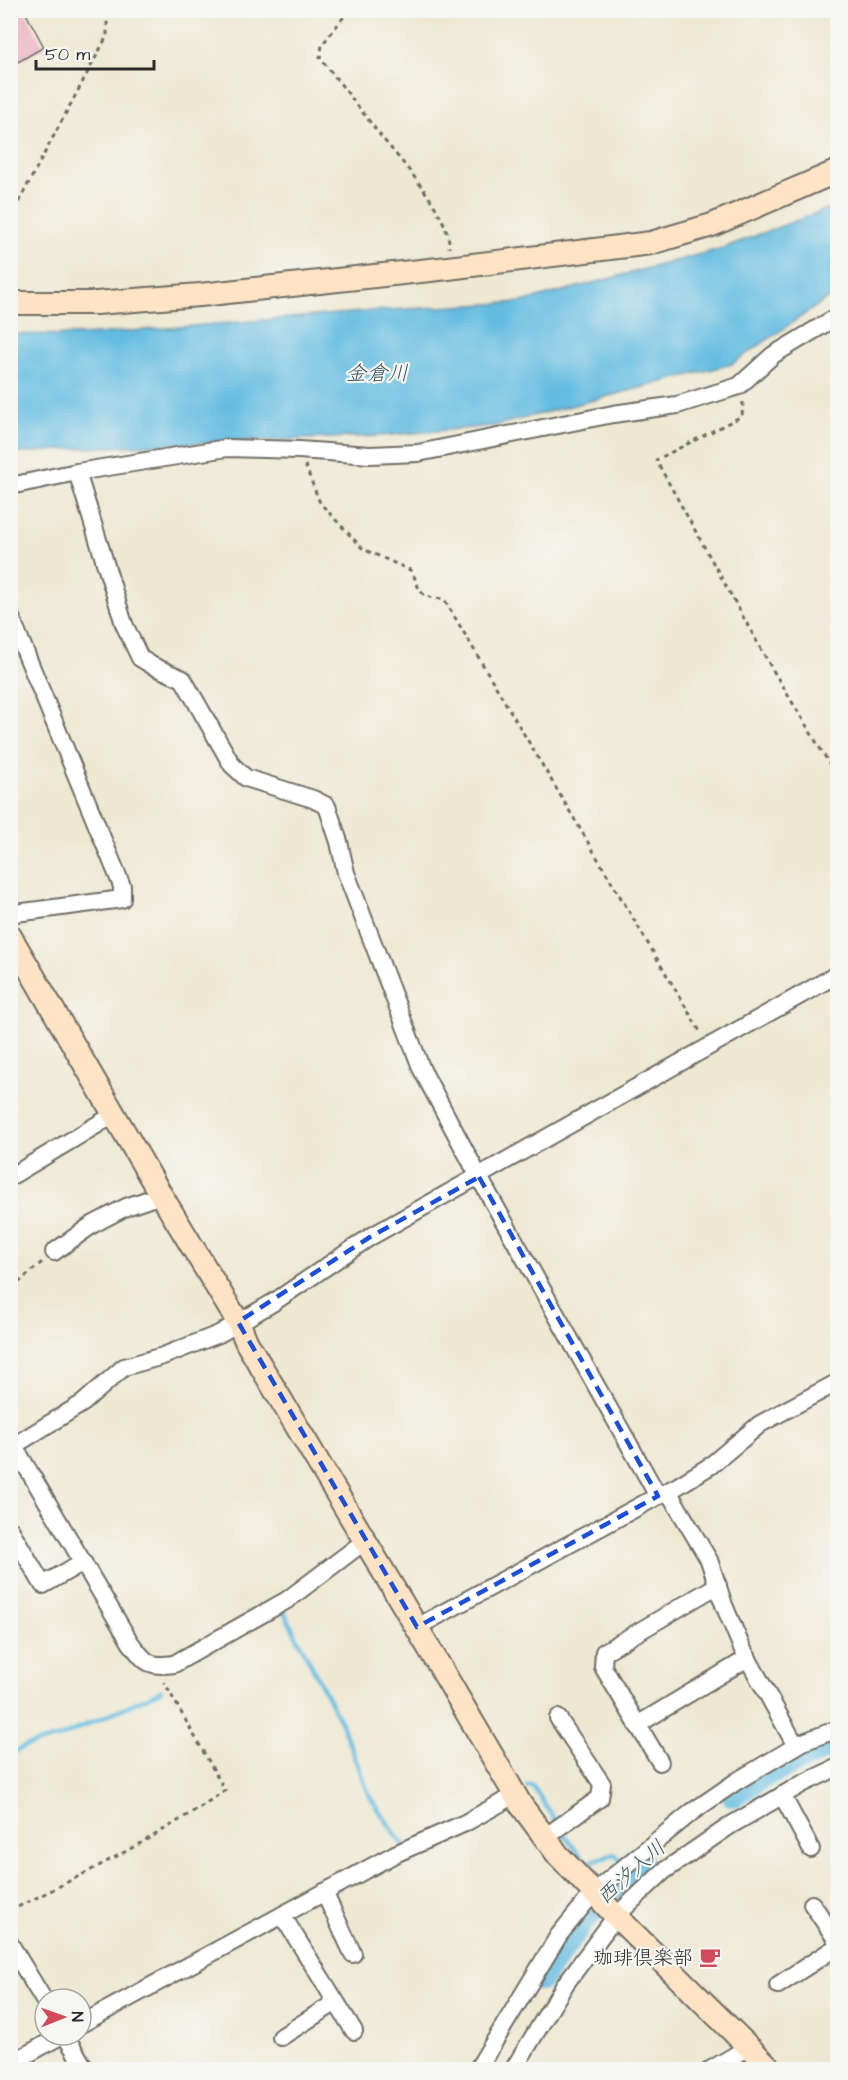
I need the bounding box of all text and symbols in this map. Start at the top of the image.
scale bar [36,33,154,71]
text: 50 m [45,42,90,67]
water label: 金倉川 [346,359,409,388]
water label: 西汐入川 [590,1833,672,1911]
place label: 珈琲倶楽部 [593,1944,693,1972]
cafe icon: 珈琲倶楽部 [698,1945,722,1969]
north arrow [33,1987,93,2047]
text: N [66,2012,88,2022]

